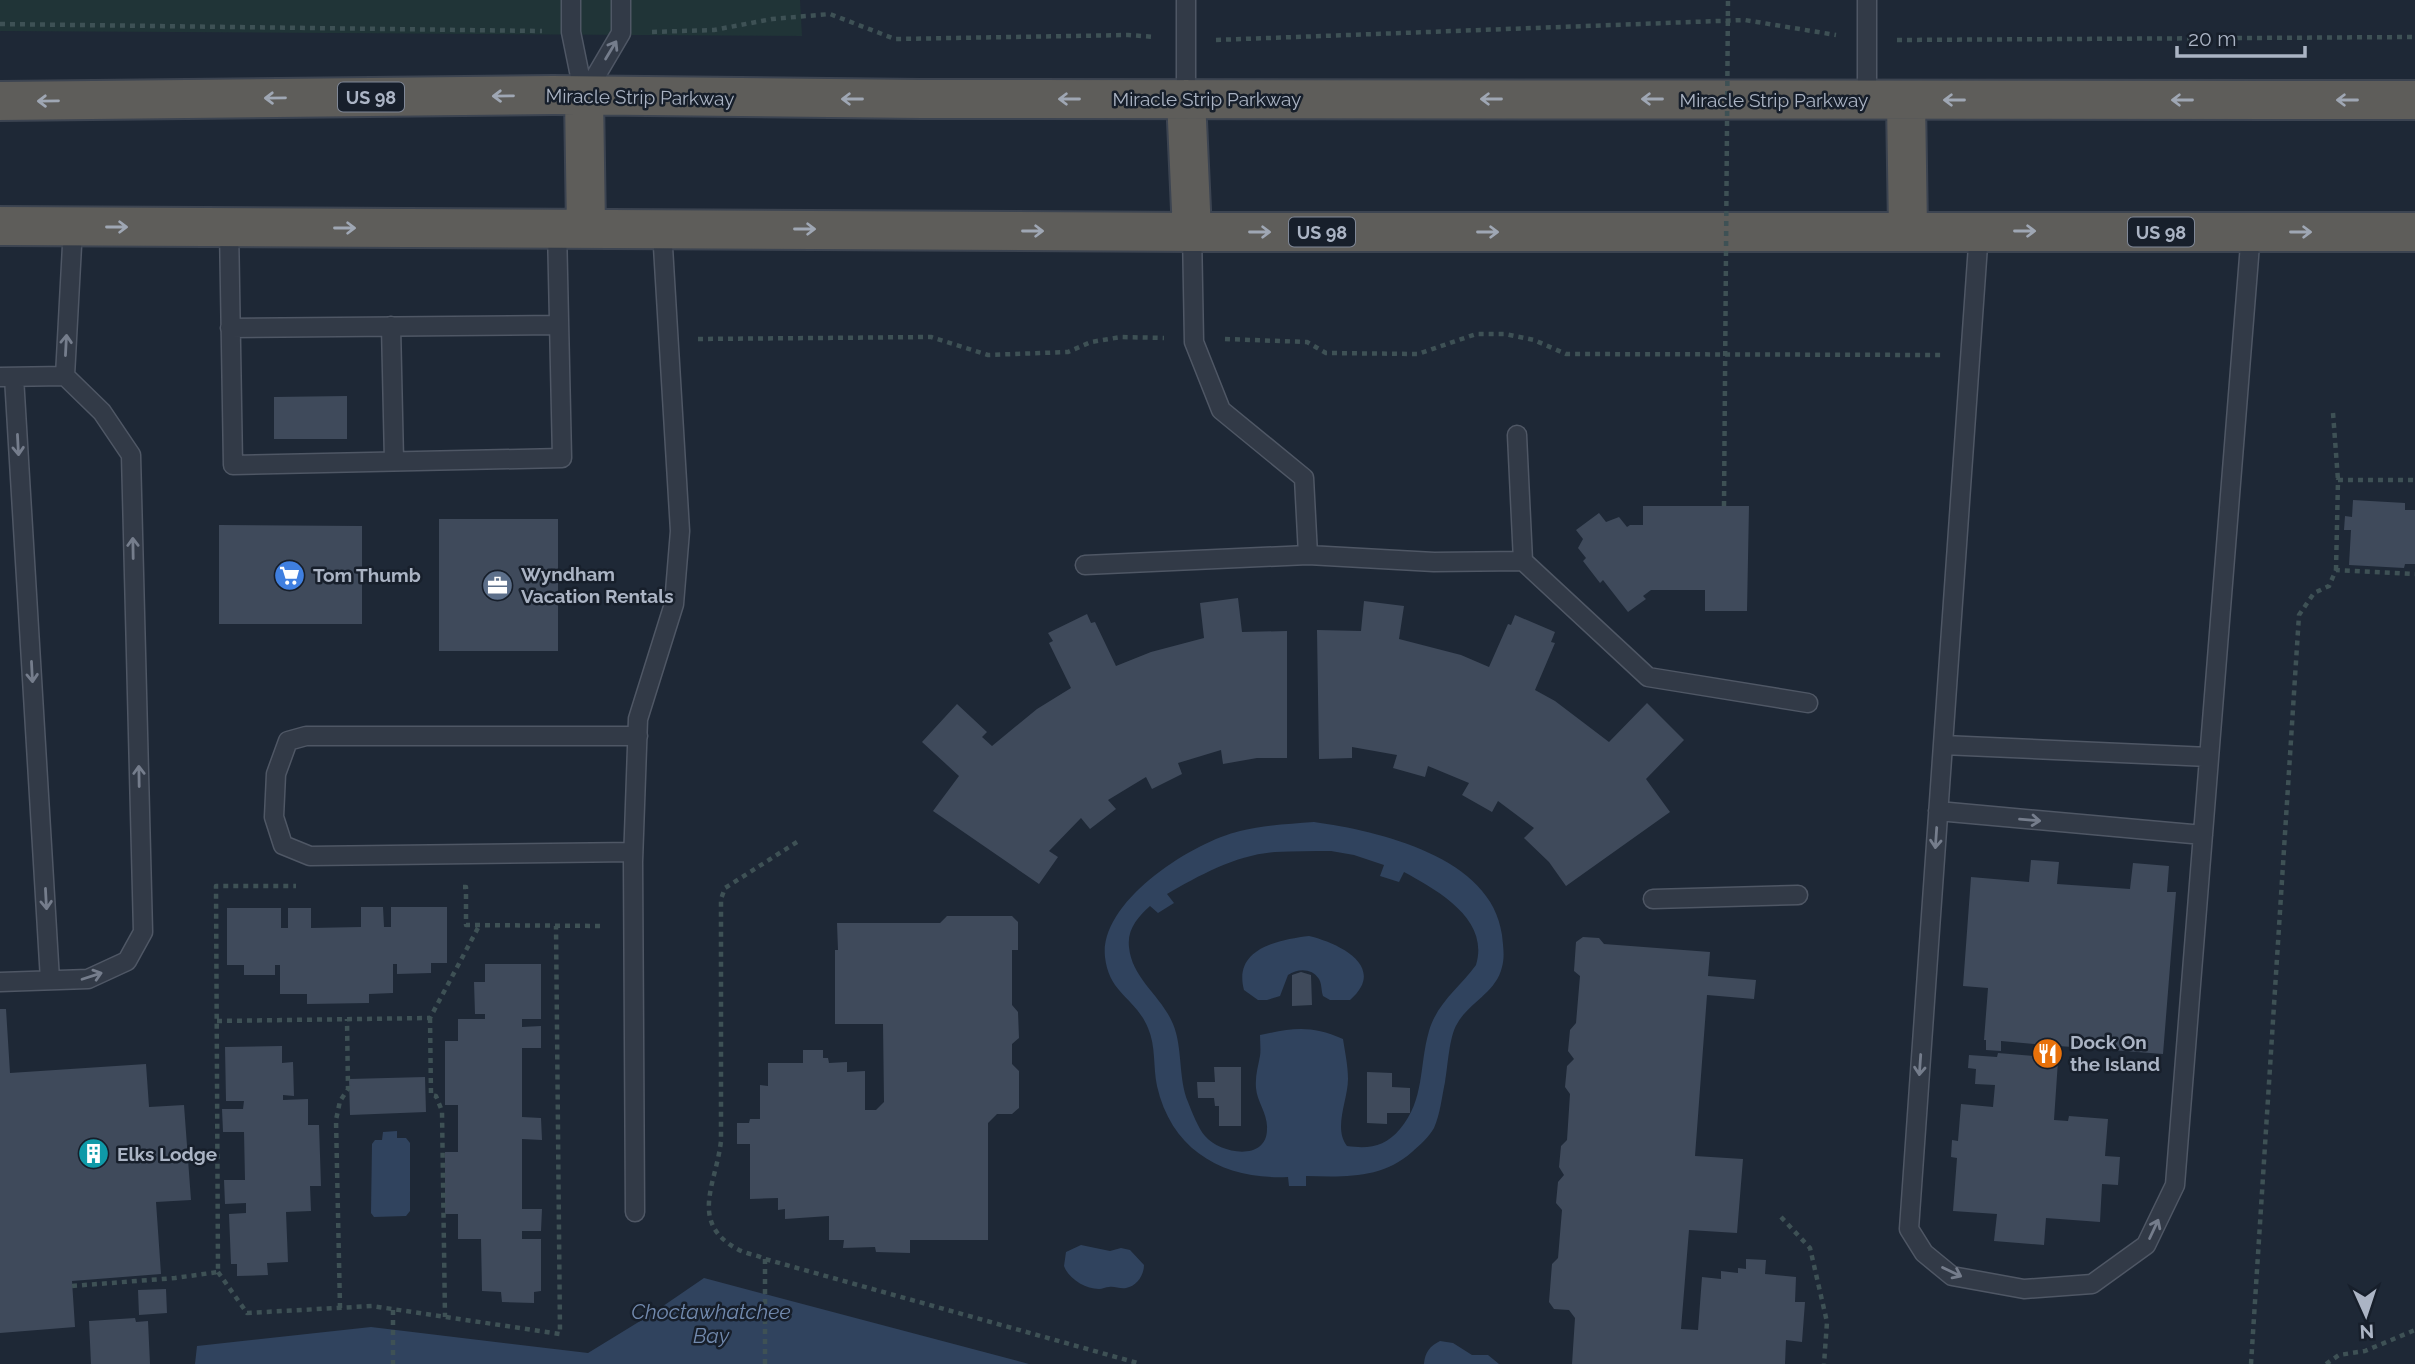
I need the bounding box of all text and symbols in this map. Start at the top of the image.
scale bar [2177,14,2305,58]
text: 20 m [2188,26,2236,51]
one-way arrow [604,41,618,61]
road number: US 98 [338,82,404,112]
street label: Miracle Strip Parkway [545,84,735,110]
street label: Miracle Strip Parkway [1113,88,1301,110]
one-way arrow [491,89,514,103]
street label: Miracle Strip Parkway [1680,89,1868,111]
one-way arrow [264,91,287,105]
one-way arrow [841,92,864,106]
one-way arrow [1057,92,1080,106]
one-way arrow [1480,92,1503,106]
one-way arrow [1640,92,1663,106]
one-way arrow [1943,93,1966,107]
one-way arrow [2170,93,2193,107]
one-way arrow [2336,93,2359,107]
one-way arrow [36,94,59,108]
road number: US 98 [1289,218,1355,246]
road number: US 98 [2128,218,2194,246]
one-way arrow [105,220,128,234]
one-way arrow [333,221,356,235]
one-way arrow [793,222,816,236]
one-way arrow [1021,224,1044,238]
one-way arrow [2013,224,2036,238]
one-way arrow [1248,225,1271,239]
one-way arrow [1476,225,1499,239]
one-way arrow [2290,225,2313,239]
one-way arrow [60,334,73,357]
one-way arrow [12,433,25,456]
one-way arrow [126,537,140,560]
supermarket icon: Tom Thumb [273,558,307,592]
place label: Wyndham Vacation Rentals [521,563,674,607]
place label: Tom Thumb [313,564,421,586]
office icon: Wyndham Vacation Rentals [481,568,515,602]
one-way arrow [26,660,39,683]
one-way arrow [132,764,146,787]
one-way arrow [2019,813,2041,826]
one-way arrow [1929,826,1942,849]
one-way arrow [39,887,52,910]
one-way arrow [80,968,102,981]
place label: Dock On the Island [2070,1031,2160,1075]
restaurant icon: Dock On the Island [2030,1036,2064,1070]
one-way arrow [1913,1053,1926,1075]
building icon: Elks Lodge [77,1137,111,1171]
place label: Elks Lodge [117,1143,217,1165]
one-way arrow [2148,1219,2161,1240]
one-way arrow [1941,1266,1962,1279]
north arrow [2331,1280,2401,1350]
water label: Choctawhatchee Bay [631,1299,791,1348]
text: N [2359,1321,2375,1343]

